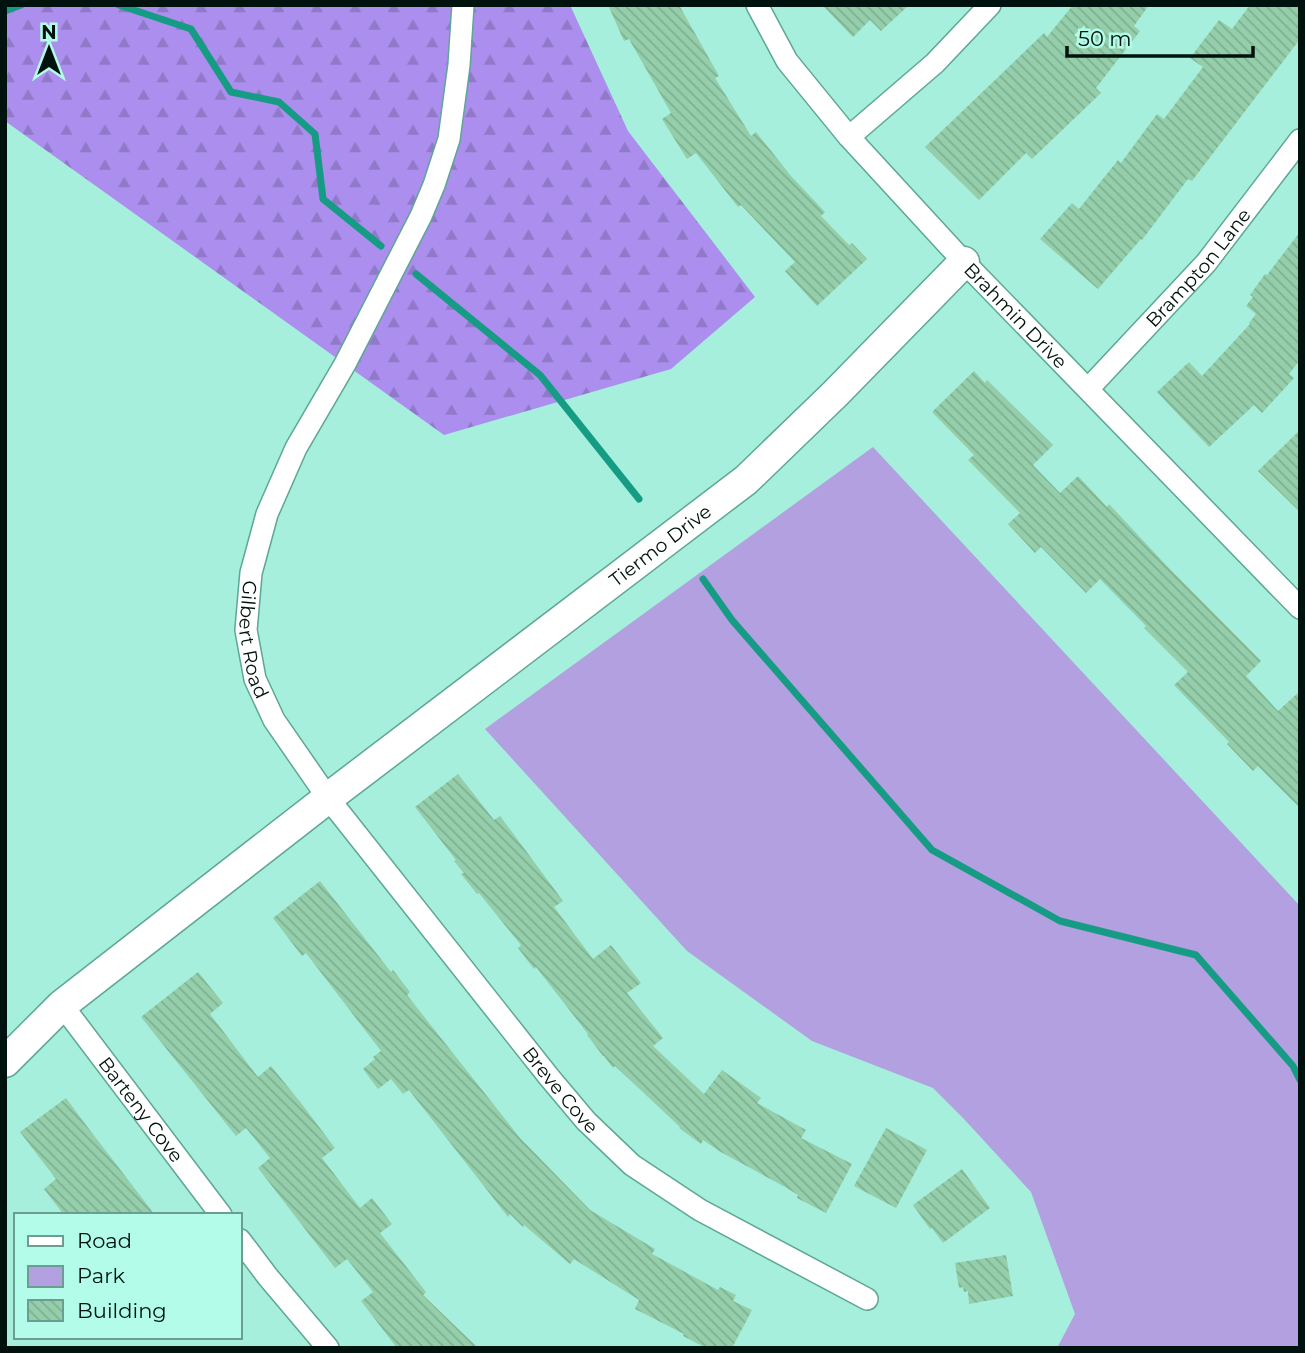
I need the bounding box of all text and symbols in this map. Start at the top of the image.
north arrow [14,14,84,84]
scale bar [1067,14,1252,58]
text: N [41,21,57,44]
text: 50 m [1078,26,1132,51]
street label: Brampton Lane [1141,204,1256,332]
street label: Brahmin Drive [959,258,1072,373]
street label: Tiermo Drive [605,500,716,592]
street label: Gilbert Road [234,579,273,702]
street label: Breve Cove [518,1042,603,1138]
street label: Barteny Cove [93,1052,188,1167]
legend [14,1213,242,1339]
text: Road [77,1228,132,1253]
text: Park [77,1263,125,1288]
text: Building [77,1298,167,1323]

